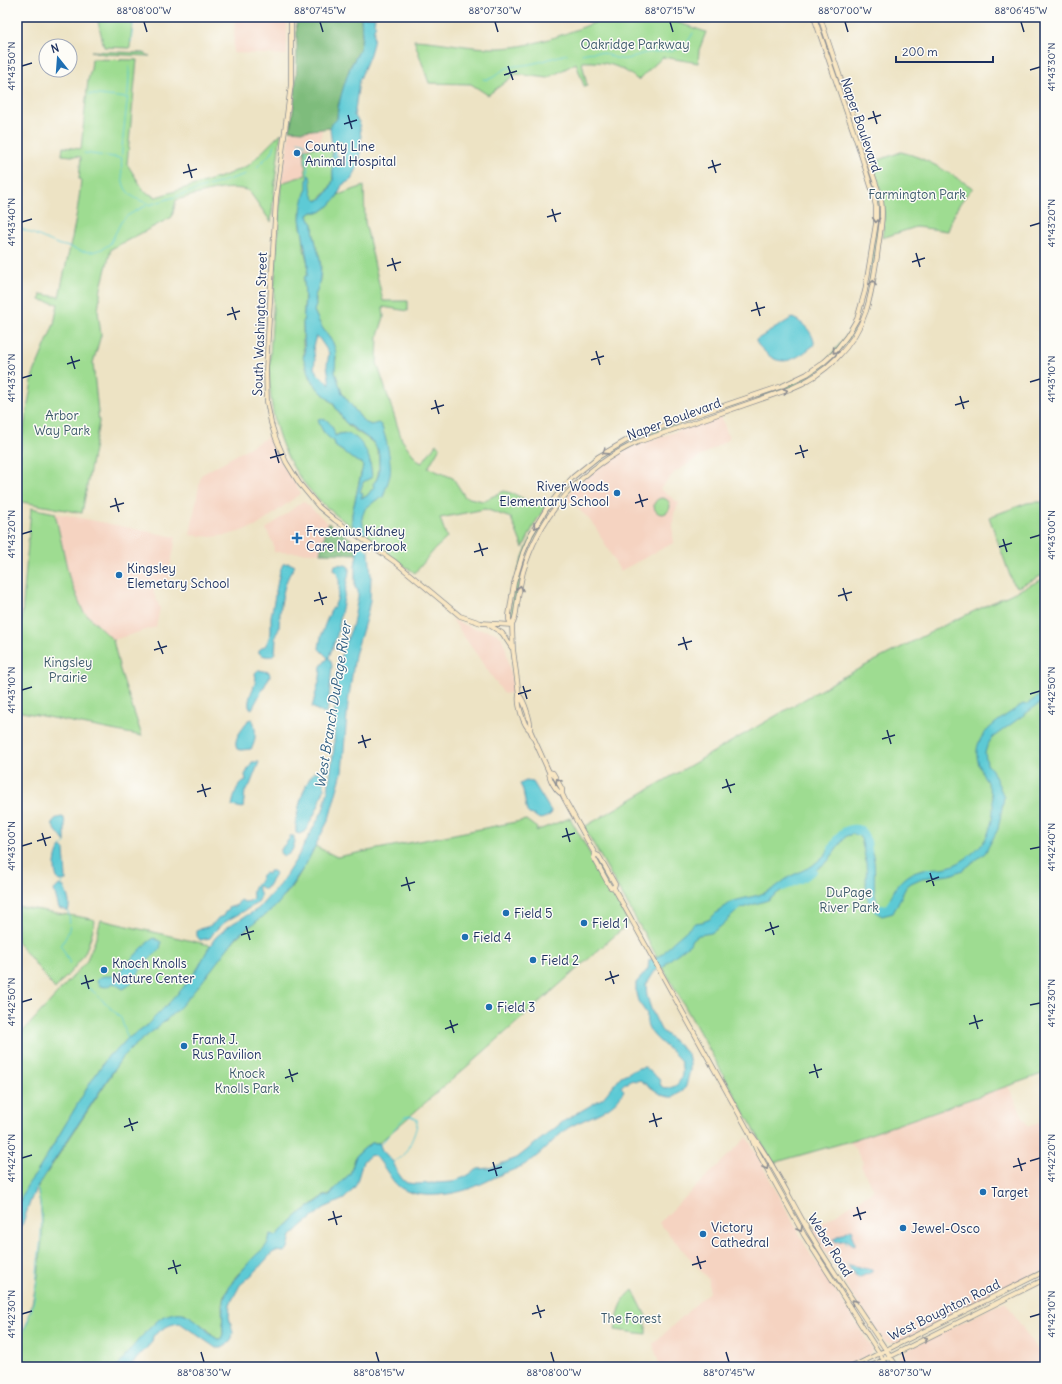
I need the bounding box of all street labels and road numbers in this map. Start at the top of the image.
street label: Naper Boulevard [837,75,885,175]
street label: South Washington Street [249,251,271,396]
street label: Naper Boulevard [625,394,724,444]
street label: Weber Road [804,1210,856,1280]
street label: West Boughton Road [885,1275,1003,1344]

